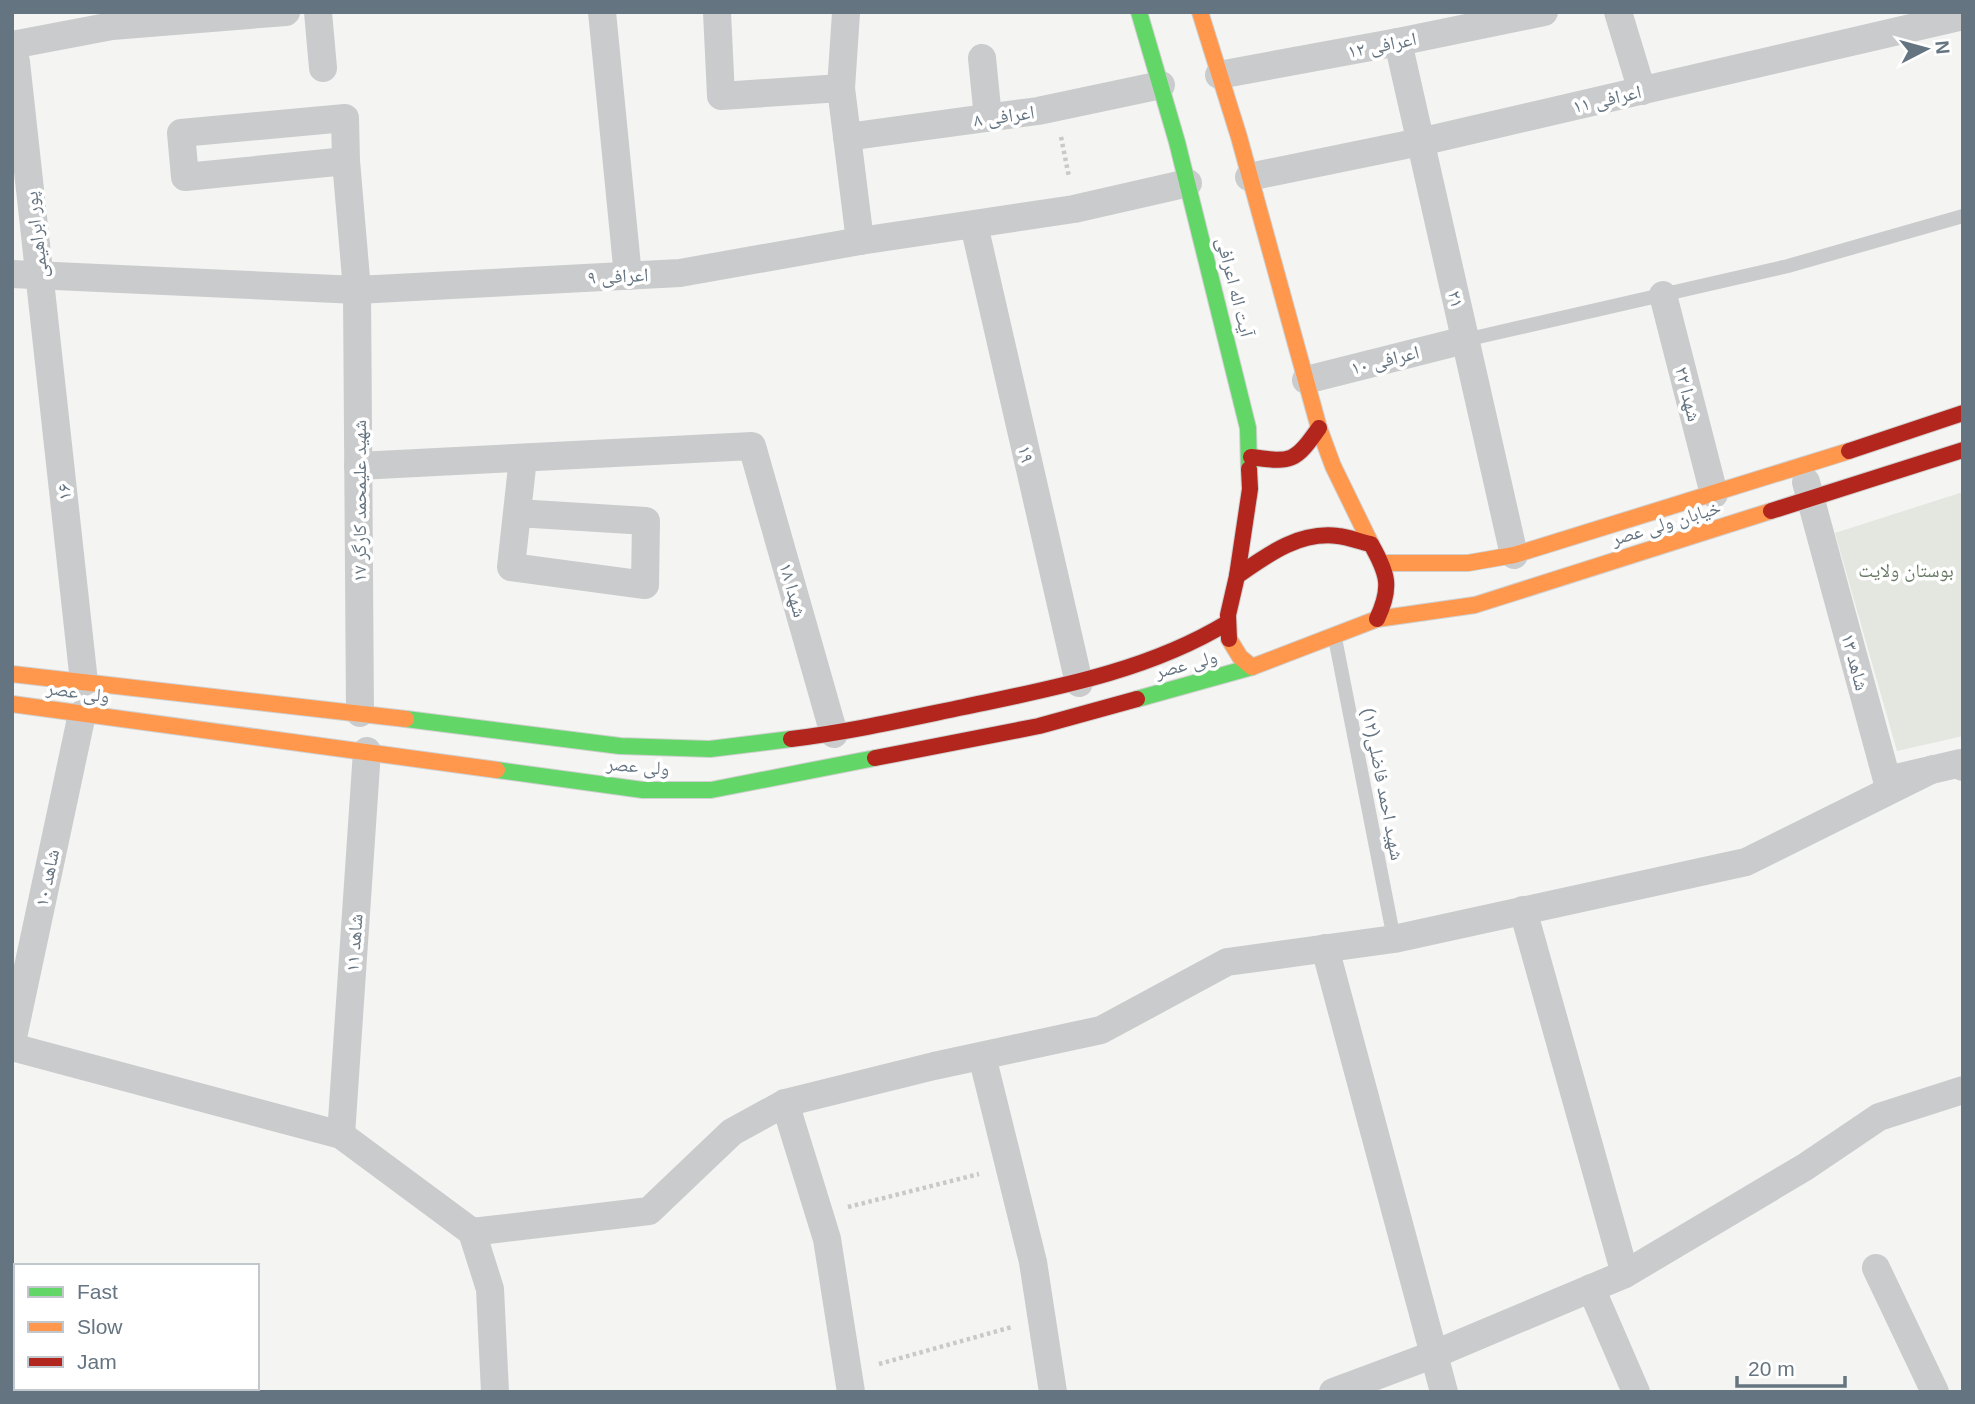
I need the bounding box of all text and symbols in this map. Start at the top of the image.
north arrow [1891,14,1961,84]
street label: اعرافی ۱۲ [1346,28,1418,63]
text: N [1931,39,1954,55]
street label: اعرافی ۱۱ [1571,81,1644,118]
street label: اعرافی ۸ [972,101,1036,132]
street label: پور ابراهیمی [20,190,53,280]
street label: آیت اله اعرافی [1212,235,1258,340]
street label: اعرافی ۹ [587,264,649,289]
street label: ۲۱ [1444,288,1468,310]
street label: اعرافی ۱۰ [1349,341,1422,380]
street label: شهدا ۲۲ [1670,364,1705,424]
street label: شهید علیمحمد کارگر ۱۷ [349,420,371,582]
street label: ۱۹ [1014,443,1038,465]
street label: ۱۶ [53,482,75,502]
street label: خیابان ولی عصر [1608,496,1724,551]
street label: شهدا ۱۸ [774,560,811,620]
park label: بوستان ولایت [1858,560,1954,582]
street label: شاهد ۱۳ [1837,631,1873,693]
street label: ولی عصر [1152,646,1220,684]
street label: ولی عصر [44,677,111,708]
street label: شهید احمد فاضلی(۱۲) [1357,706,1408,862]
street label: ولی عصر [604,753,670,780]
street label: شاهد ۱۰ [31,847,63,909]
street label: شاهد ۱۱ [341,913,367,973]
legend [14,1264,259,1390]
text: Fast [77,1280,118,1303]
text: Slow [77,1315,123,1338]
scale bar [1737,1344,1846,1388]
text: Jam [77,1350,117,1373]
text: 20 m [1748,1357,1795,1380]

